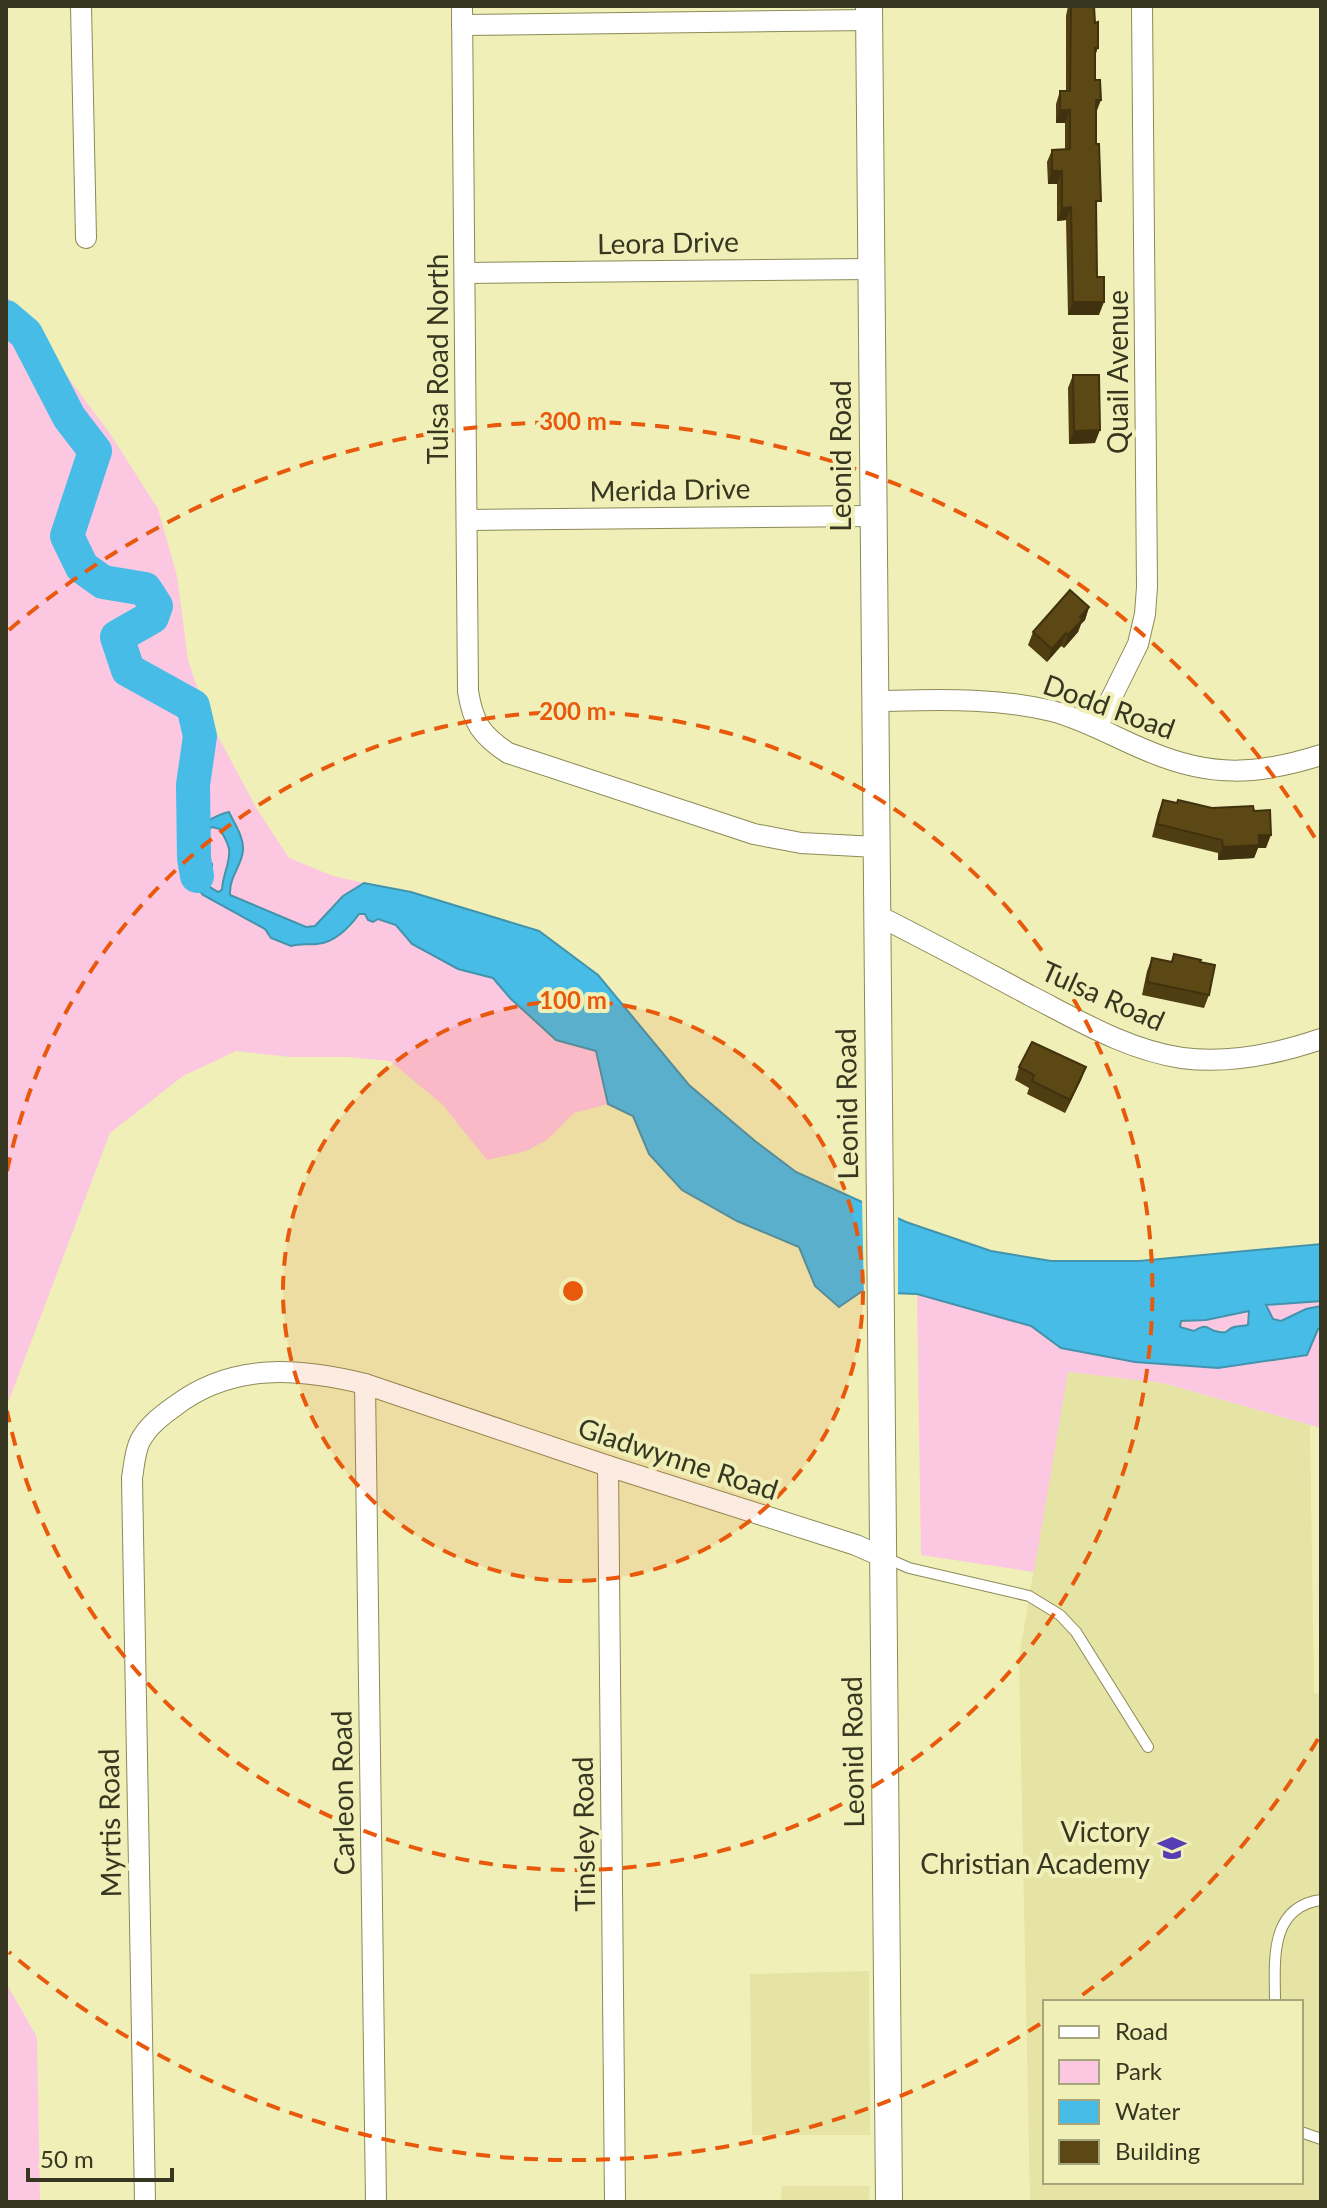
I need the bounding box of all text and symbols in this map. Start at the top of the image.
street label: Leora Drive [597,224,739,260]
street label: Tulsa Road North [420,254,454,464]
street label: Quail Avenue [1100,290,1134,454]
street label: Leonid Road [823,380,857,532]
text: 300 m [539,406,607,435]
street label: Merida Drive [589,471,751,507]
street label: Dodd Road [1039,667,1180,746]
text: 200 m [539,696,607,725]
street label: Tulsa Road [1037,953,1170,1037]
text: 100 m [539,985,607,1014]
street label: Leonid Road [828,1028,864,1180]
centre of rings [559,1277,587,1305]
street label: Gladwynne Road [574,1410,783,1506]
street label: Leonid Road [834,1676,870,1828]
street label: Carleon Road [324,1710,360,1876]
street label: Myrtis Road [91,1748,127,1898]
street label: Tinsley Road [565,1756,601,1912]
place label: Victory Christian Academy [920,1814,1151,1880]
school or university icon: Victory Christian Academy [1157,1833,1187,1863]
legend [1043,2000,1303,2184]
text: Road [1115,2016,1168,2045]
text: Park [1115,2056,1163,2085]
text: Water [1115,2096,1180,2125]
scale bar [28,2132,172,2182]
text: Building [1115,2136,1200,2165]
text: 50 m [40,2144,94,2173]

